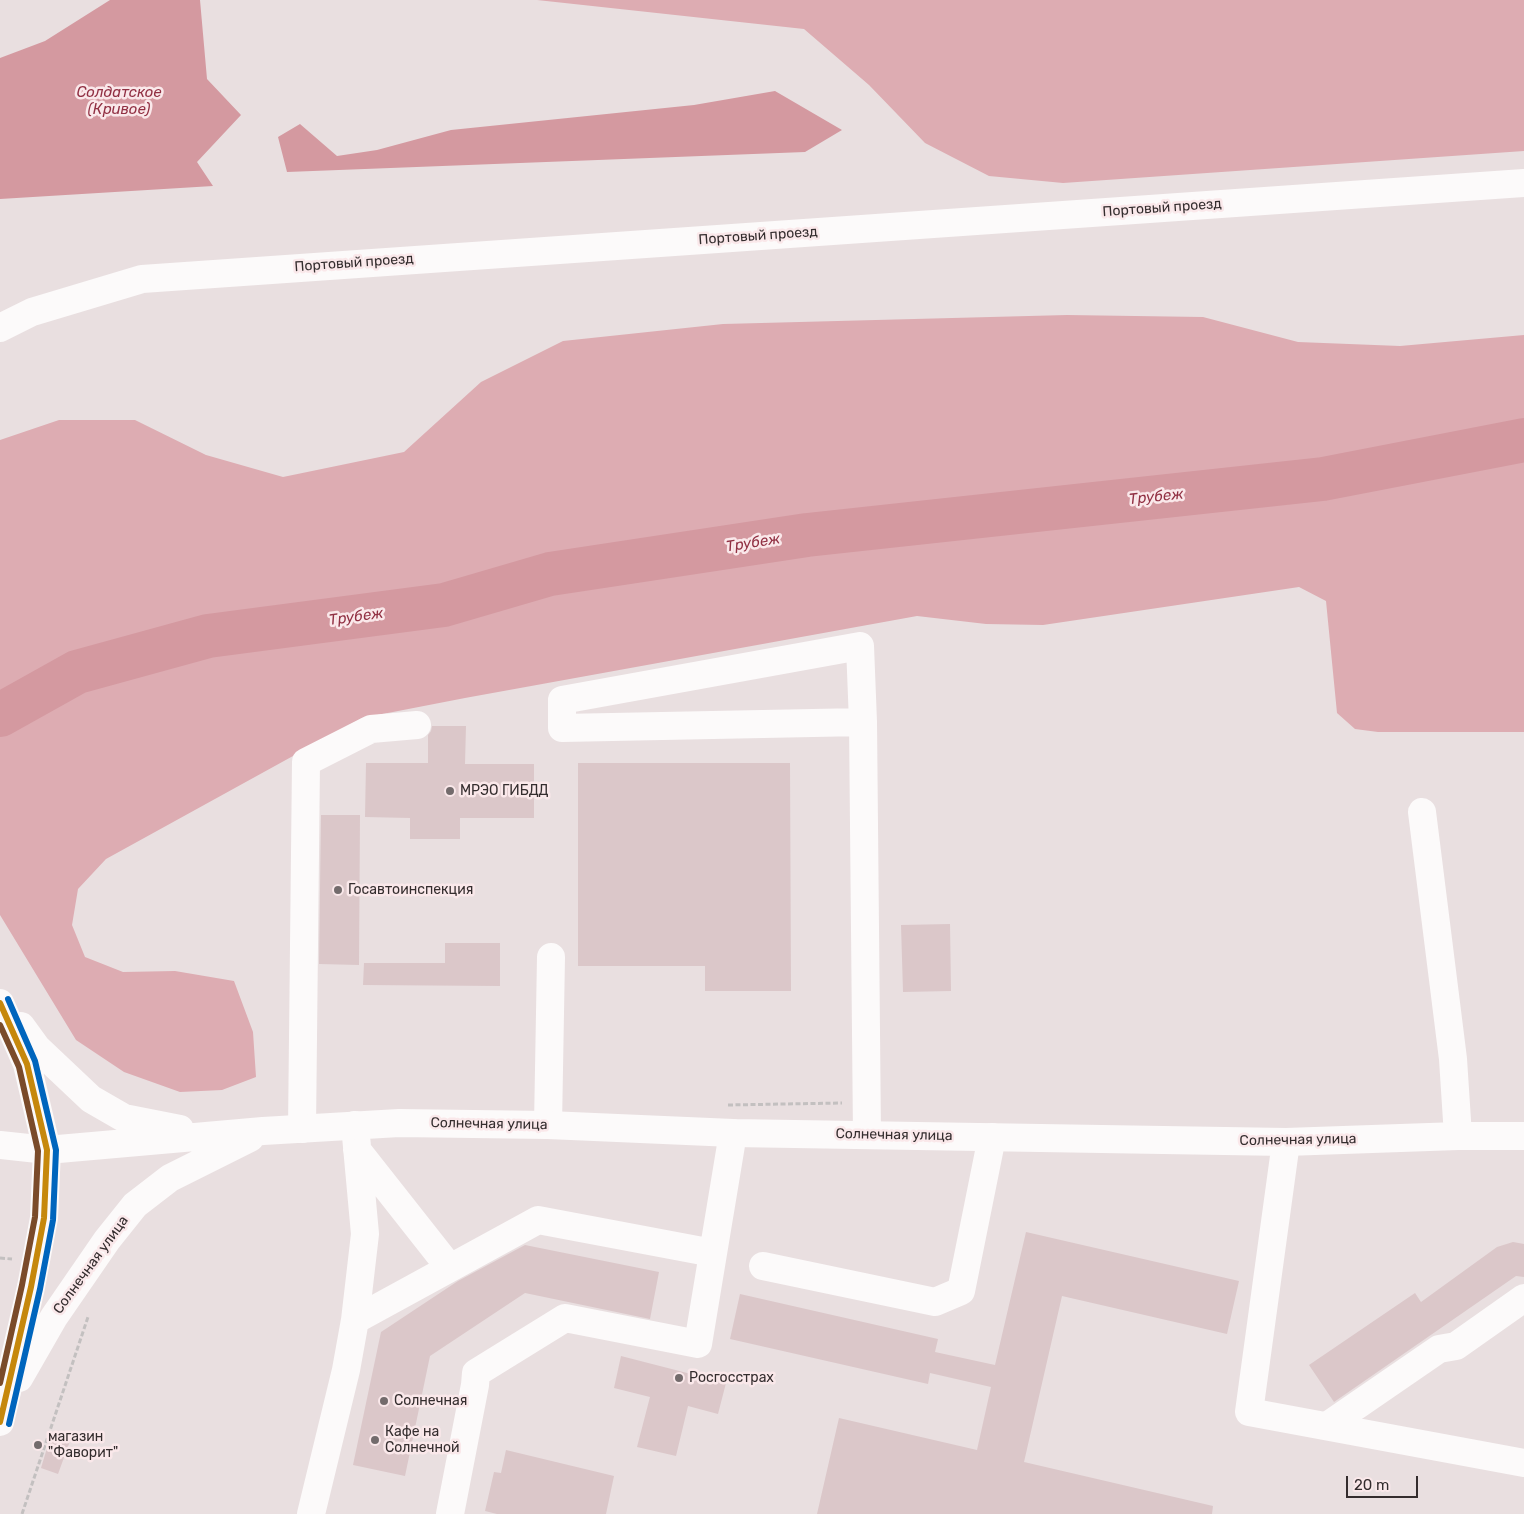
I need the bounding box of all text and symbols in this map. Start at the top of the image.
water label: Солдатское (Кривое) [76,84,162,119]
street label: Портовый проезд [1102,195,1222,221]
street label: Портовый проезд [698,223,818,249]
street label: Портовый проезд [294,250,414,276]
water label: Трубеж [1128,485,1184,509]
water label: Трубеж [725,530,781,556]
water label: Трубеж [328,604,384,630]
place label: МРЭО ГИБДД [460,783,548,799]
marker: МРЭО ГИБДД [444,785,456,797]
place label: Госавтоинспекция [348,882,473,898]
marker: Госавтоинспекция [332,884,344,896]
street label: Солнечная улица [430,1115,548,1133]
street label: Солнечная улица [835,1126,953,1144]
street label: Солнечная улица [1239,1131,1357,1149]
street label: Солнечная улица [50,1213,132,1317]
place label: Росгосстрах [689,1370,774,1386]
marker: Росгосстрах [673,1372,685,1384]
place label: Солнечная [394,1393,467,1409]
marker: Солнечная [378,1395,390,1407]
place label: Кафе на Солнечной [385,1424,460,1456]
place label: магазин "Фаворит" [48,1429,118,1461]
marker: Кафе на Солнечной [369,1434,381,1446]
marker: магазин "Фаворит" [32,1439,44,1451]
scale bar [1349,1466,1422,1498]
text: 20 m [1354,1476,1389,1494]

